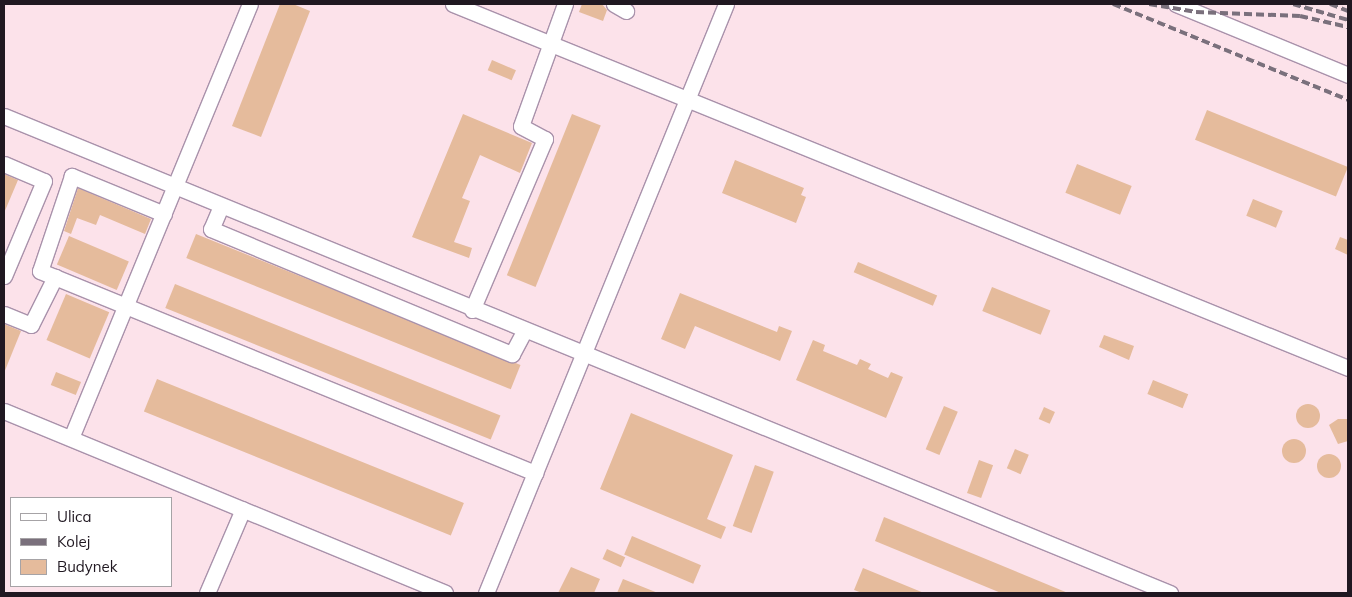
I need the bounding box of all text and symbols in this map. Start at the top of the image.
legend [10,497,172,587]
text: Ulica [57,507,91,526]
text: Kolej [57,532,90,551]
text: Budynek [57,557,118,576]

